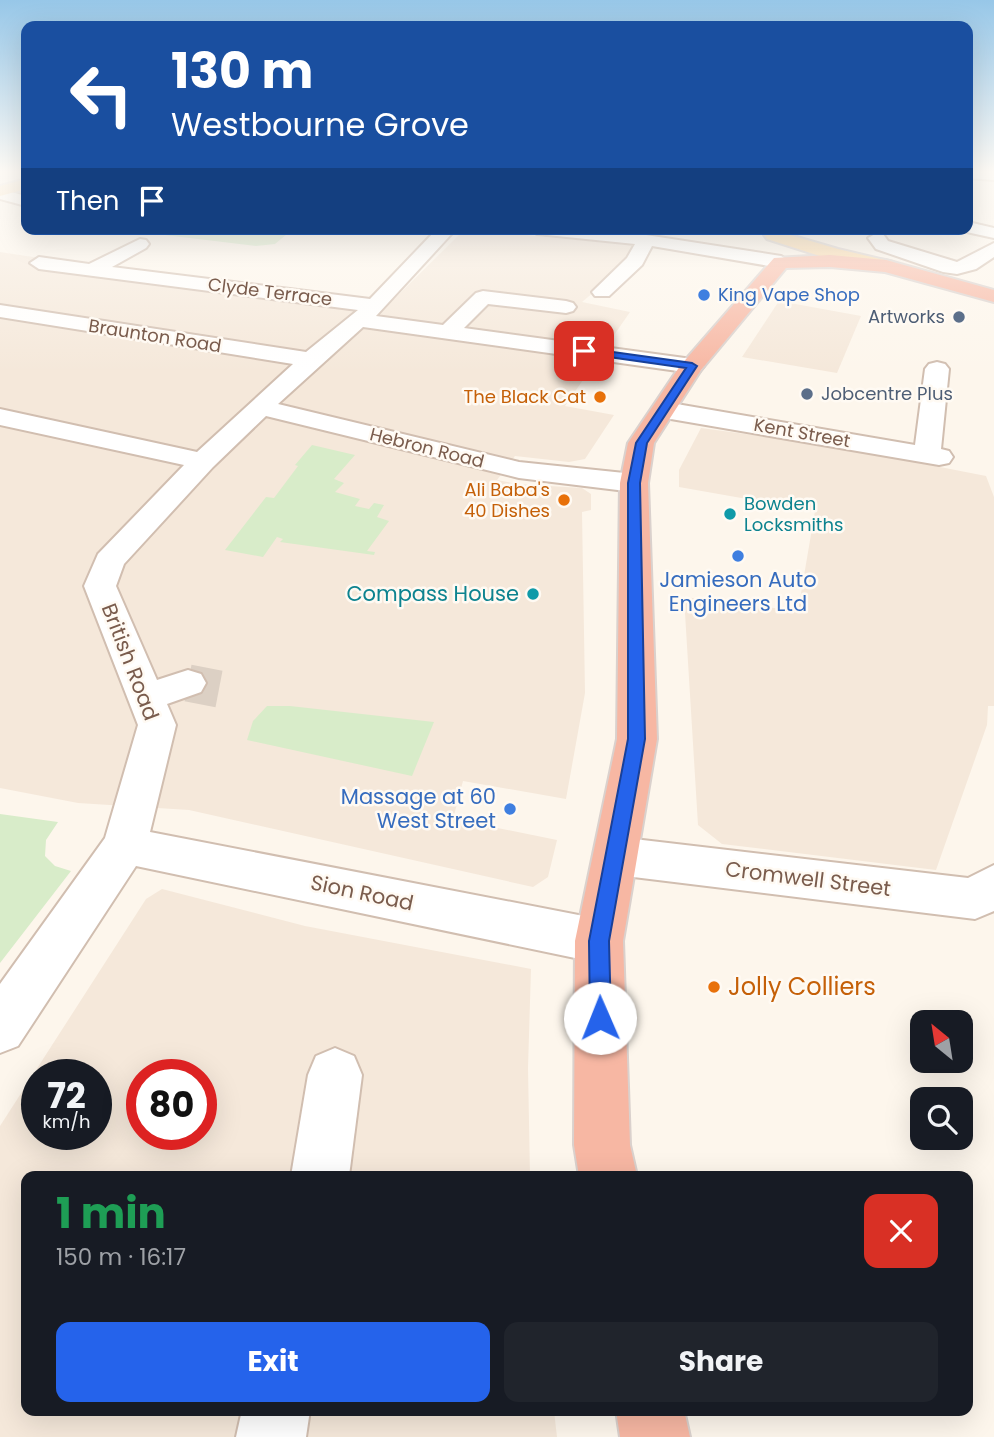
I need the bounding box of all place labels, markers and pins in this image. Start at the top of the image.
place label: King Vape Shop [718,282,860,307]
marker: King Vape Shop [696,287,712,303]
place label: Artworks [868,304,945,329]
marker: Artworks [951,309,967,325]
pin [554,321,614,381]
place label: Jobcentre Plus [821,381,953,406]
place label: The Black Cat [464,384,586,409]
marker: Jobcentre Plus [799,386,815,402]
marker: The Black Cat [592,389,608,405]
place label: Ali Baba's 40 Dishes [464,477,550,523]
place label: Bowden Locksmiths [744,491,843,537]
marker: Ali Baba's 40 Dishes [556,492,572,508]
marker: Bowden Locksmiths [722,506,738,522]
marker: Jamieson Auto Engineers Ltd [730,548,746,564]
place label: Jamieson Auto Engineers Ltd [659,565,817,618]
place label: Compass House [346,579,519,608]
marker: Compass House [525,586,541,602]
place label: Massage at 60 West Street [341,782,496,835]
marker: Massage at 60 West Street [502,801,518,817]
place label: Jolly Colliers [728,970,876,1003]
marker: Jolly Colliers [706,979,722,995]

